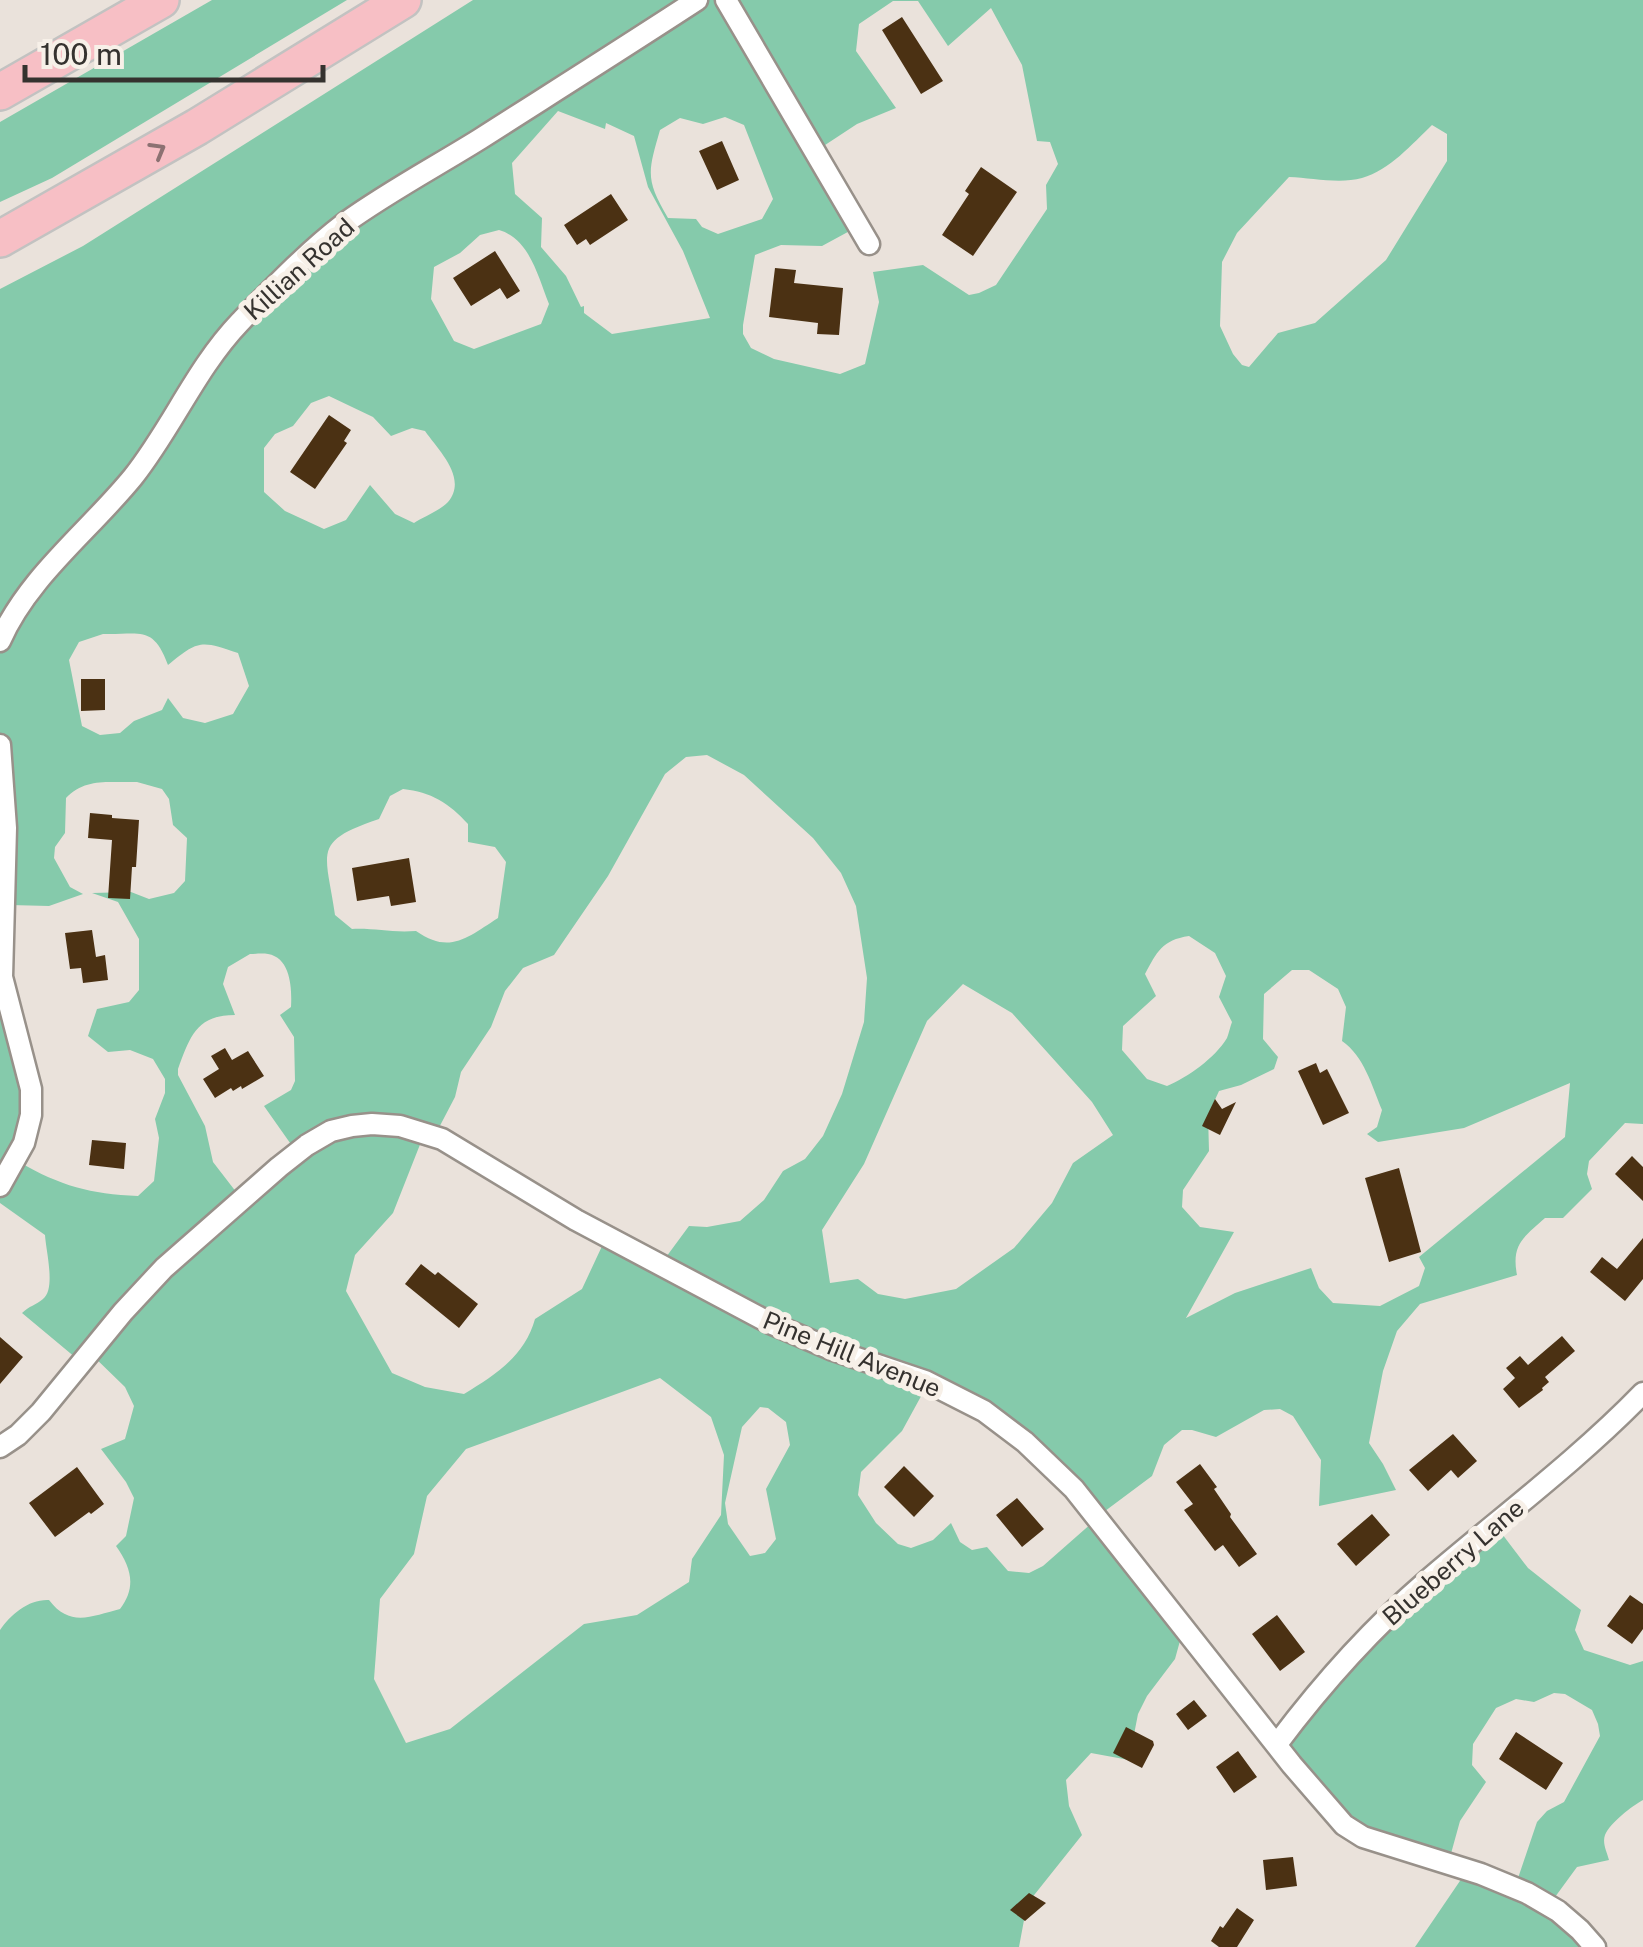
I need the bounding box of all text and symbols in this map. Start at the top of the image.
scale bar [25,20,322,82]
text: 100 m [40,36,122,72]
one-way arrow [147,143,165,163]
street label: Killian Road [238,212,360,326]
street label: Pine Hill Avenue [759,1305,945,1403]
street label: Blueberry Lane [1376,1492,1530,1632]

